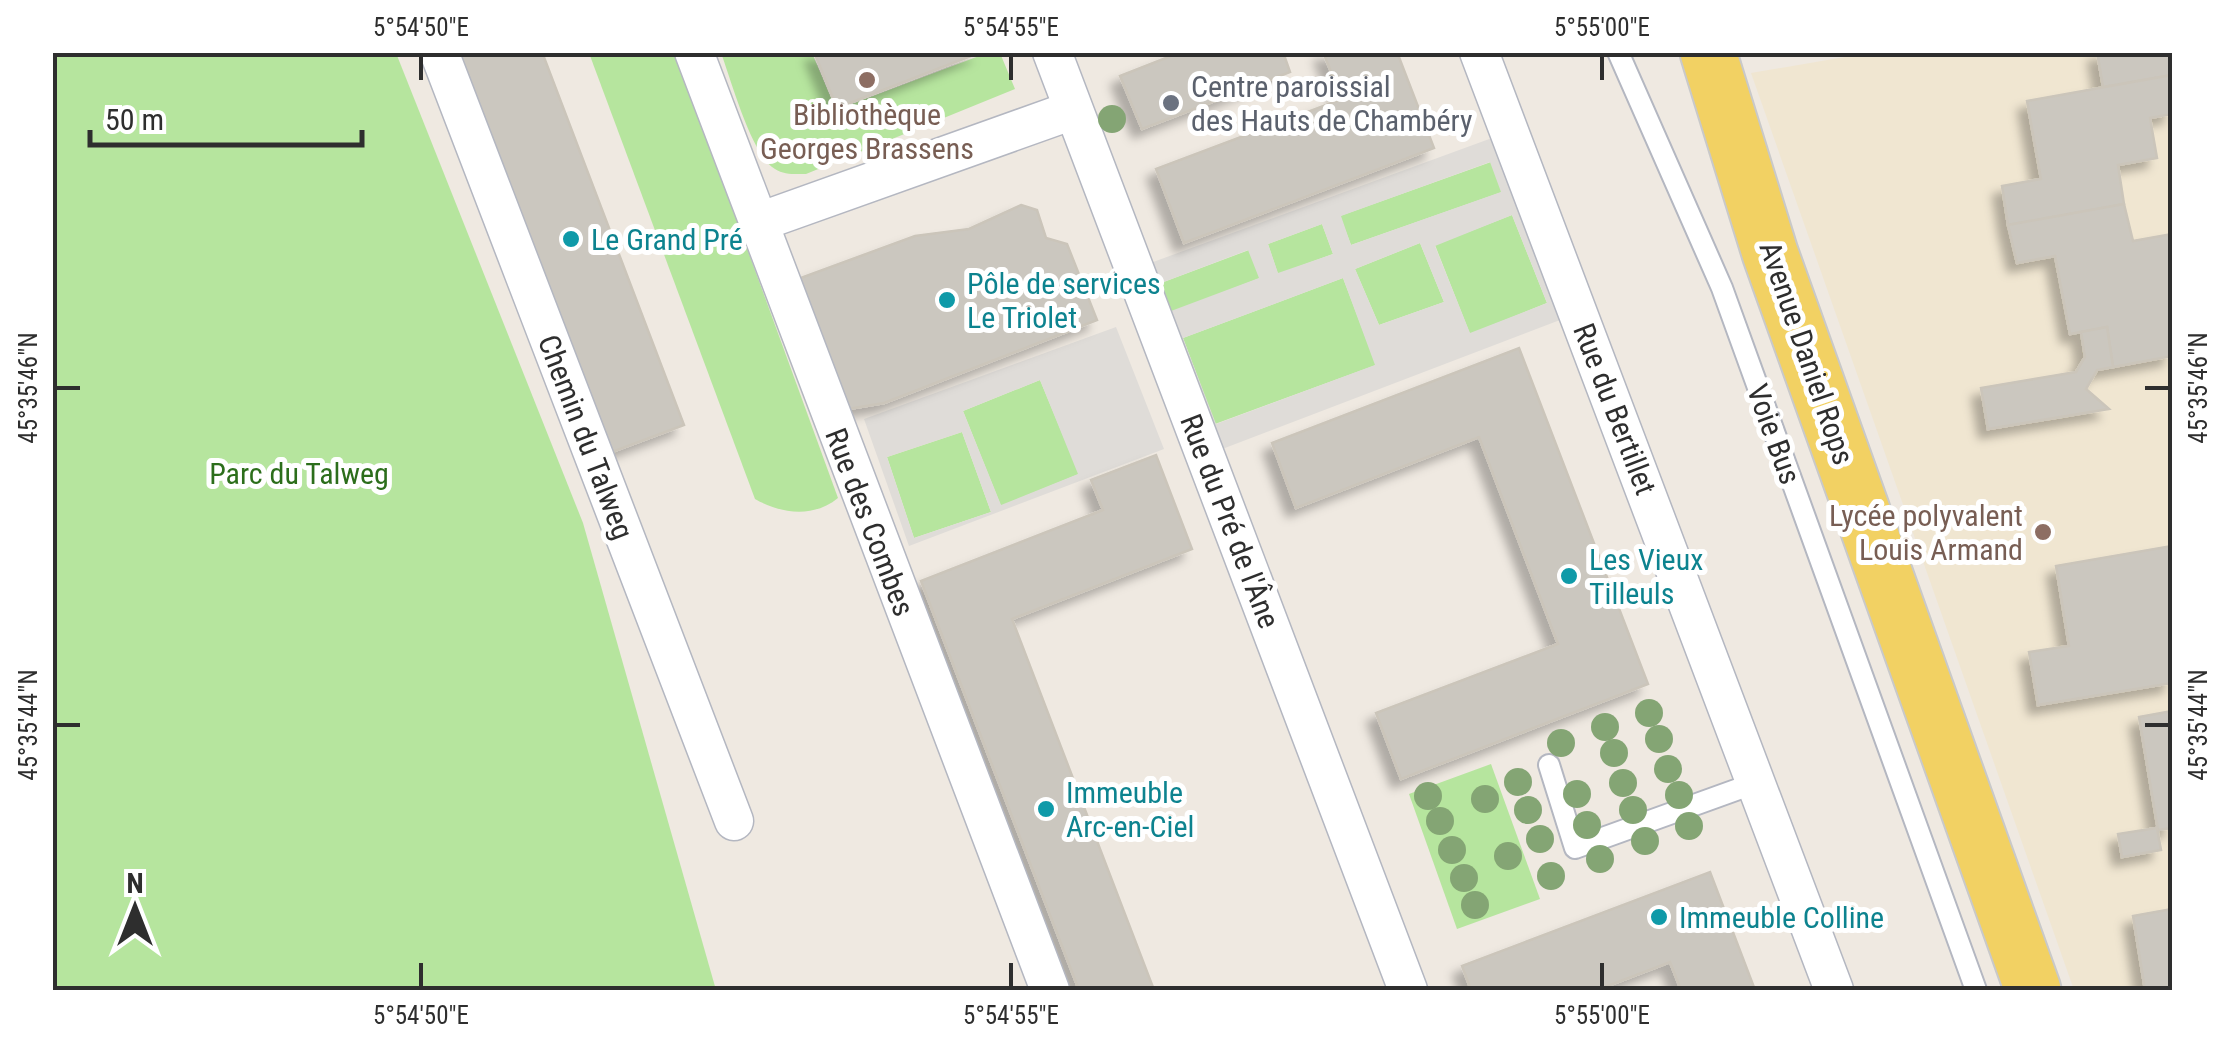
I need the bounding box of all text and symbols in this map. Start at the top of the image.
text: 5°54'50"E [373,13,469,42]
text: 5°54'55"E [963,13,1059,42]
text: 5°55'00"E [1554,13,1650,42]
marker: Bibliothèque Georges Brassens [856,69,878,91]
place label: Centre paroissial des Hauts de Chambéry [1191,69,1472,138]
scale bar [90,85,362,147]
marker: Centre paroissial des Hauts de Chambéry [1160,92,1182,114]
place label: Bibliothèque Georges Brassens [760,97,974,166]
text: 50 m [105,102,164,137]
place label: Le Grand Pré [591,222,743,257]
marker: Le Grand Pré [560,228,582,250]
street label: Avenue Daniel Rops [1752,237,1862,469]
place label: Pôle de services Le Triolet [967,266,1161,335]
marker: Pôle de services Le Triolet [936,289,958,311]
street label: Rue du Bertillet [1566,319,1664,499]
street label: Chemin du Talweg [531,330,641,544]
text: 45°35'46"N [14,332,43,444]
text: 45°35'46"N [2184,332,2213,444]
street label: Voie Bus [1740,379,1808,489]
street label: Rue du Pré de l'Âne [1173,409,1287,633]
street label: Rue des Combes [818,423,922,621]
park label: Parc du Talweg [209,456,389,491]
place label: Lycée polyvalent Louis Armand [1829,498,2023,567]
marker: Lycée polyvalent Louis Armand [2032,521,2054,543]
place label: Les Vieux Tilleuls [1589,542,1703,611]
marker: Les Vieux Tilleuls [1558,565,1580,587]
text: 45°35'44"N [14,669,43,781]
text: 45°35'44"N [2184,669,2213,781]
place label: Immeuble Arc-en-Ciel [1066,775,1194,844]
marker: Immeuble Arc-en-Ciel [1035,798,1057,820]
north arrow [85,858,185,958]
text: N [126,867,144,900]
place label: Immeuble Colline [1679,900,1884,935]
marker: Immeuble Colline [1648,906,1670,928]
text: 5°54'50"E [373,1001,469,1030]
text: 5°54'55"E [963,1001,1059,1030]
text: 5°55'00"E [1554,1001,1650,1030]

